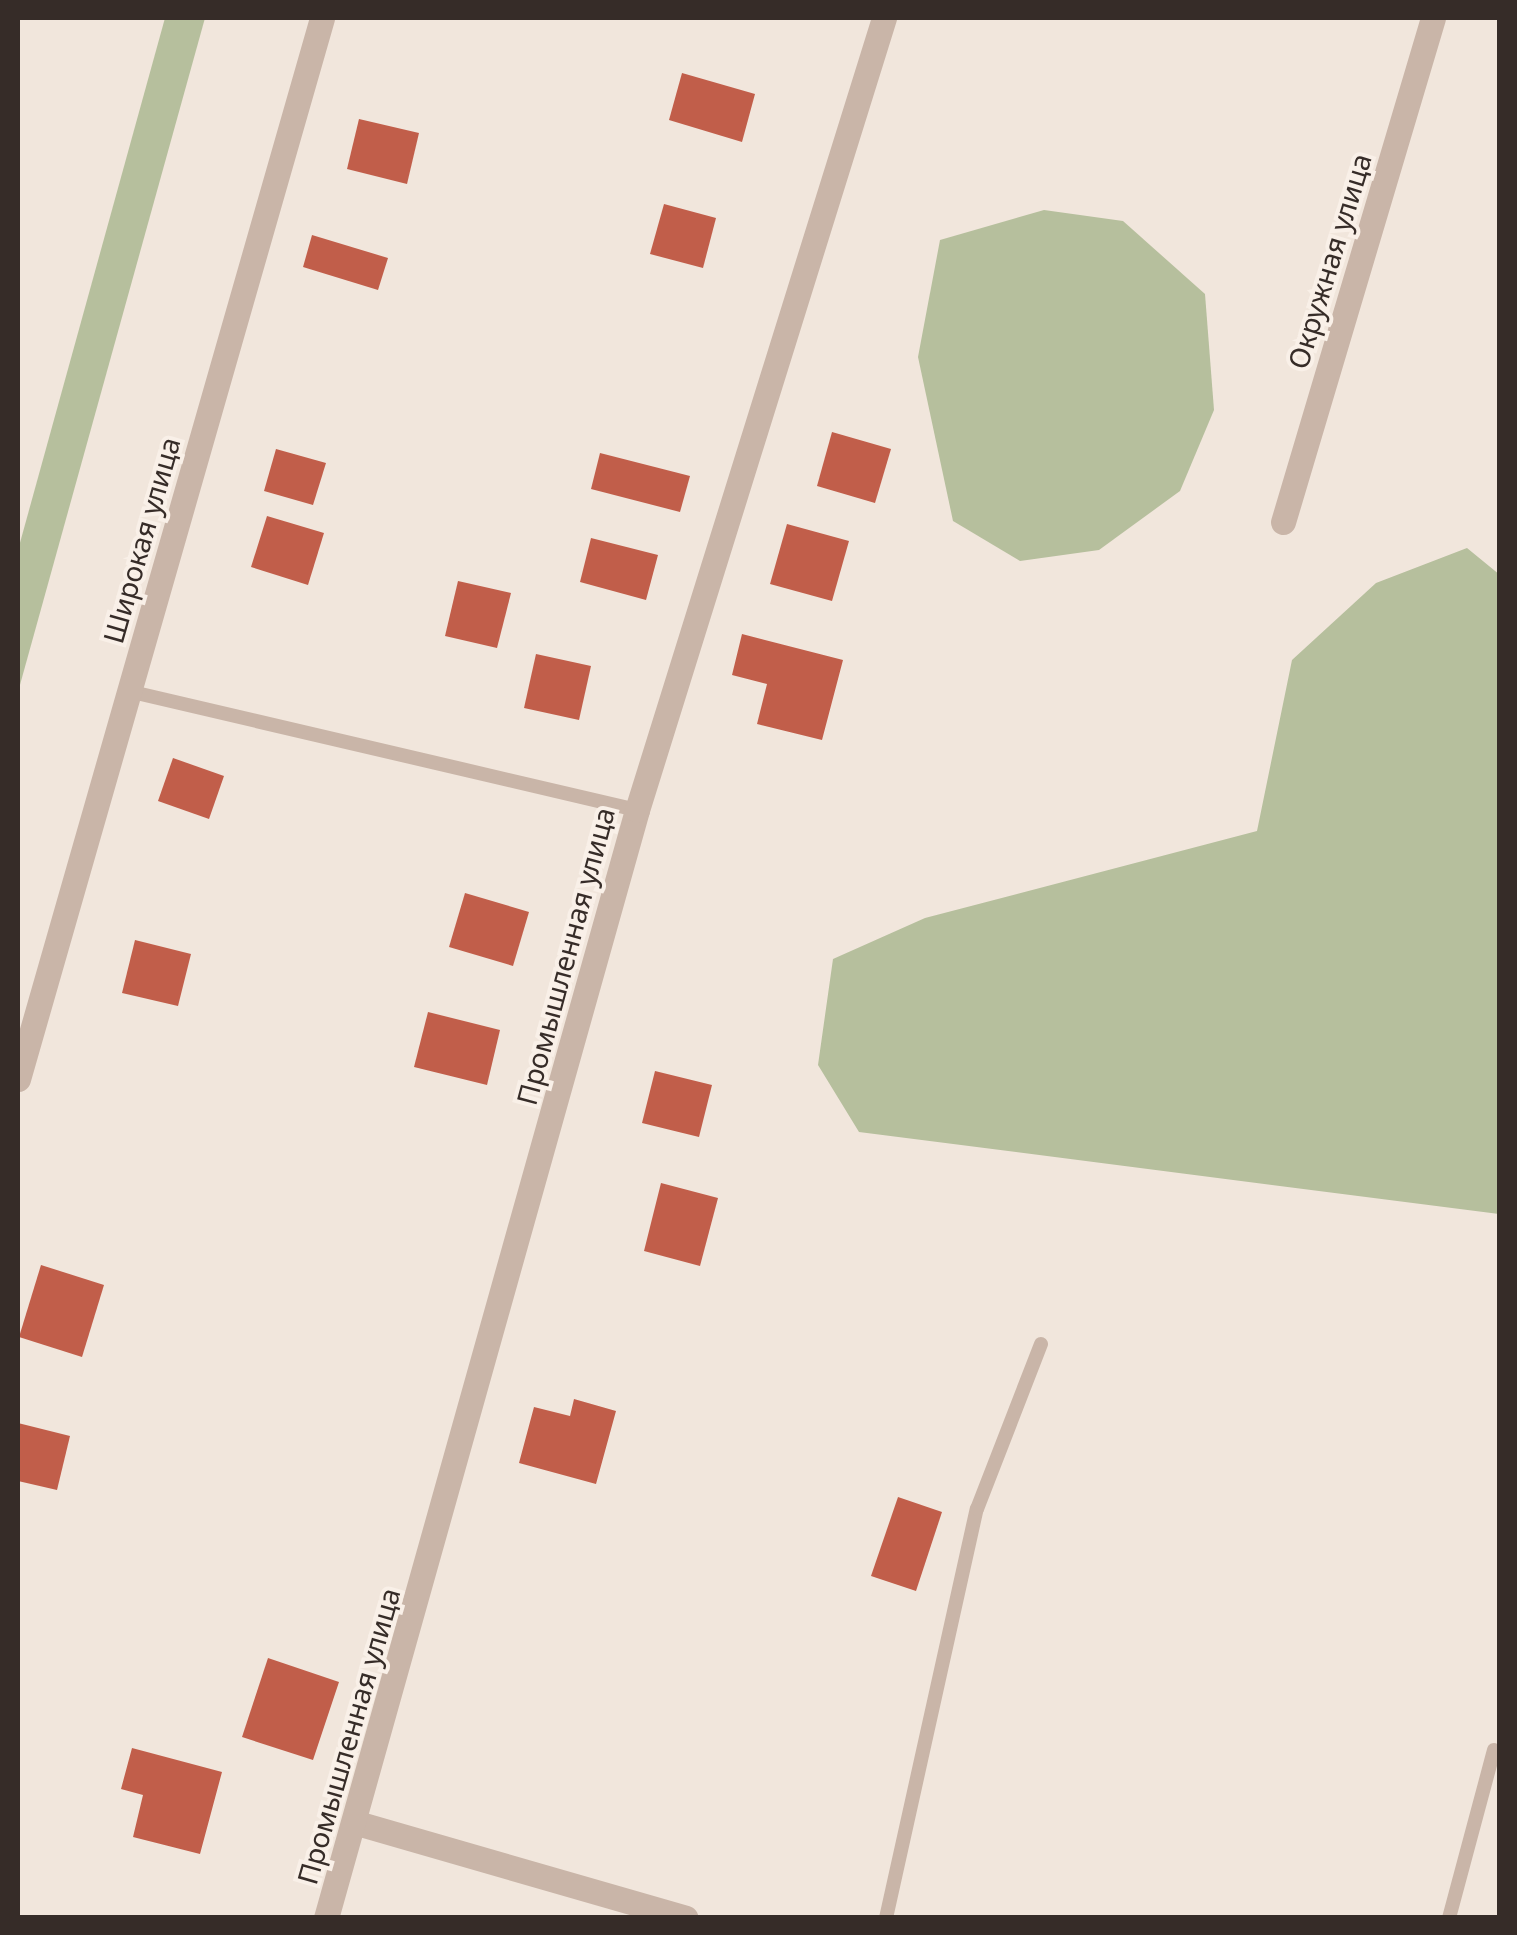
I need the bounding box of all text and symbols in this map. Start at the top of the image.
street label: Окружная улица [1280,149,1378,373]
street label: Широкая улица [96,433,186,647]
street label: Промышленная улица [509,804,621,1108]
street label: Промышленная улица [290,1584,406,1888]

